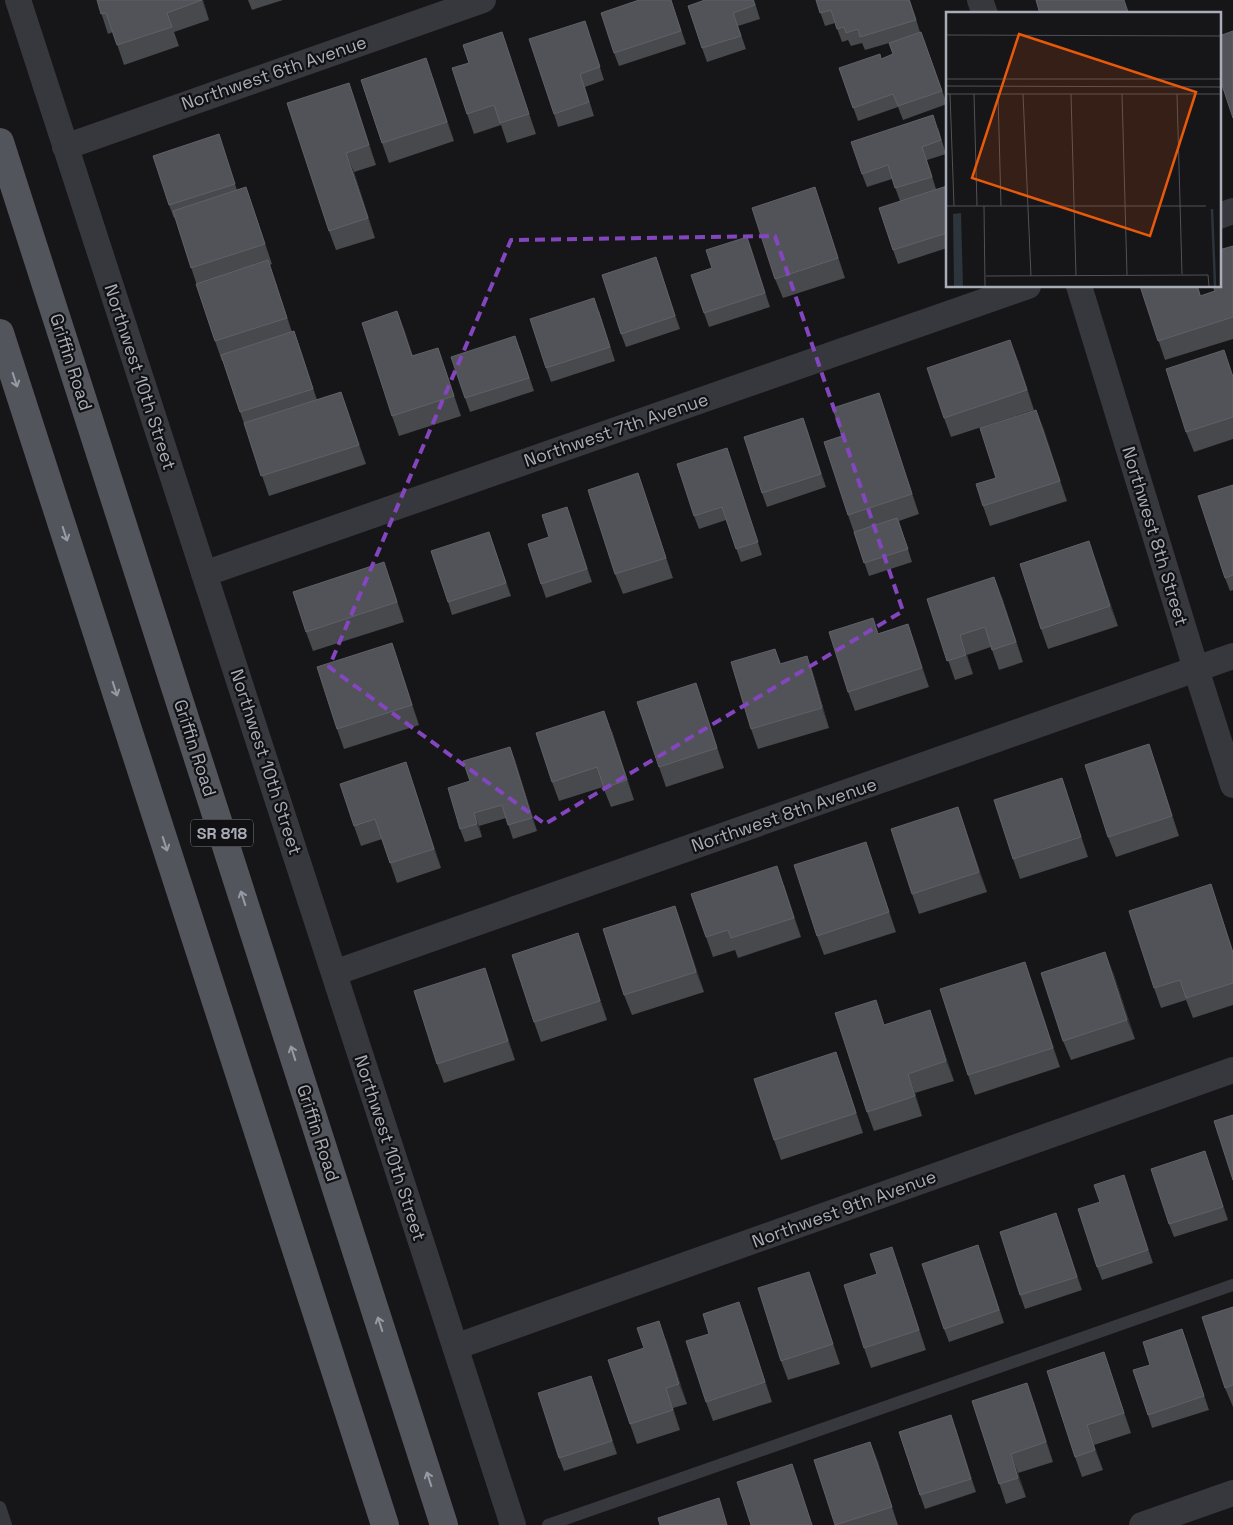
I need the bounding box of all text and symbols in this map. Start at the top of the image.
inset map [946,12,1220,288]
street label: Northwest 6th Avenue [178,30,370,115]
street label: Northwest 10th Street [100,281,181,473]
street label: Griffin Road [45,310,98,413]
one-way arrow [11,371,20,387]
street label: Northwest 7th Avenue [521,387,711,472]
street label: Northwest 8th Street [1117,443,1194,628]
one-way arrow [61,526,70,542]
street label: Northwest 10th Street [226,666,307,858]
one-way arrow [110,681,120,697]
street label: Griffin Road [169,696,222,799]
street label: Northwest 8th Avenue [688,772,880,857]
road number: SR 818 [191,820,253,846]
one-way arrow [160,835,170,851]
one-way arrow [238,890,247,906]
one-way arrow [287,1045,297,1061]
street label: Northwest 10th Street [350,1052,431,1244]
street label: Griffin Road [292,1081,345,1184]
street label: Northwest 9th Avenue [749,1164,939,1253]
one-way arrow [374,1316,384,1332]
one-way arrow [424,1471,434,1487]

